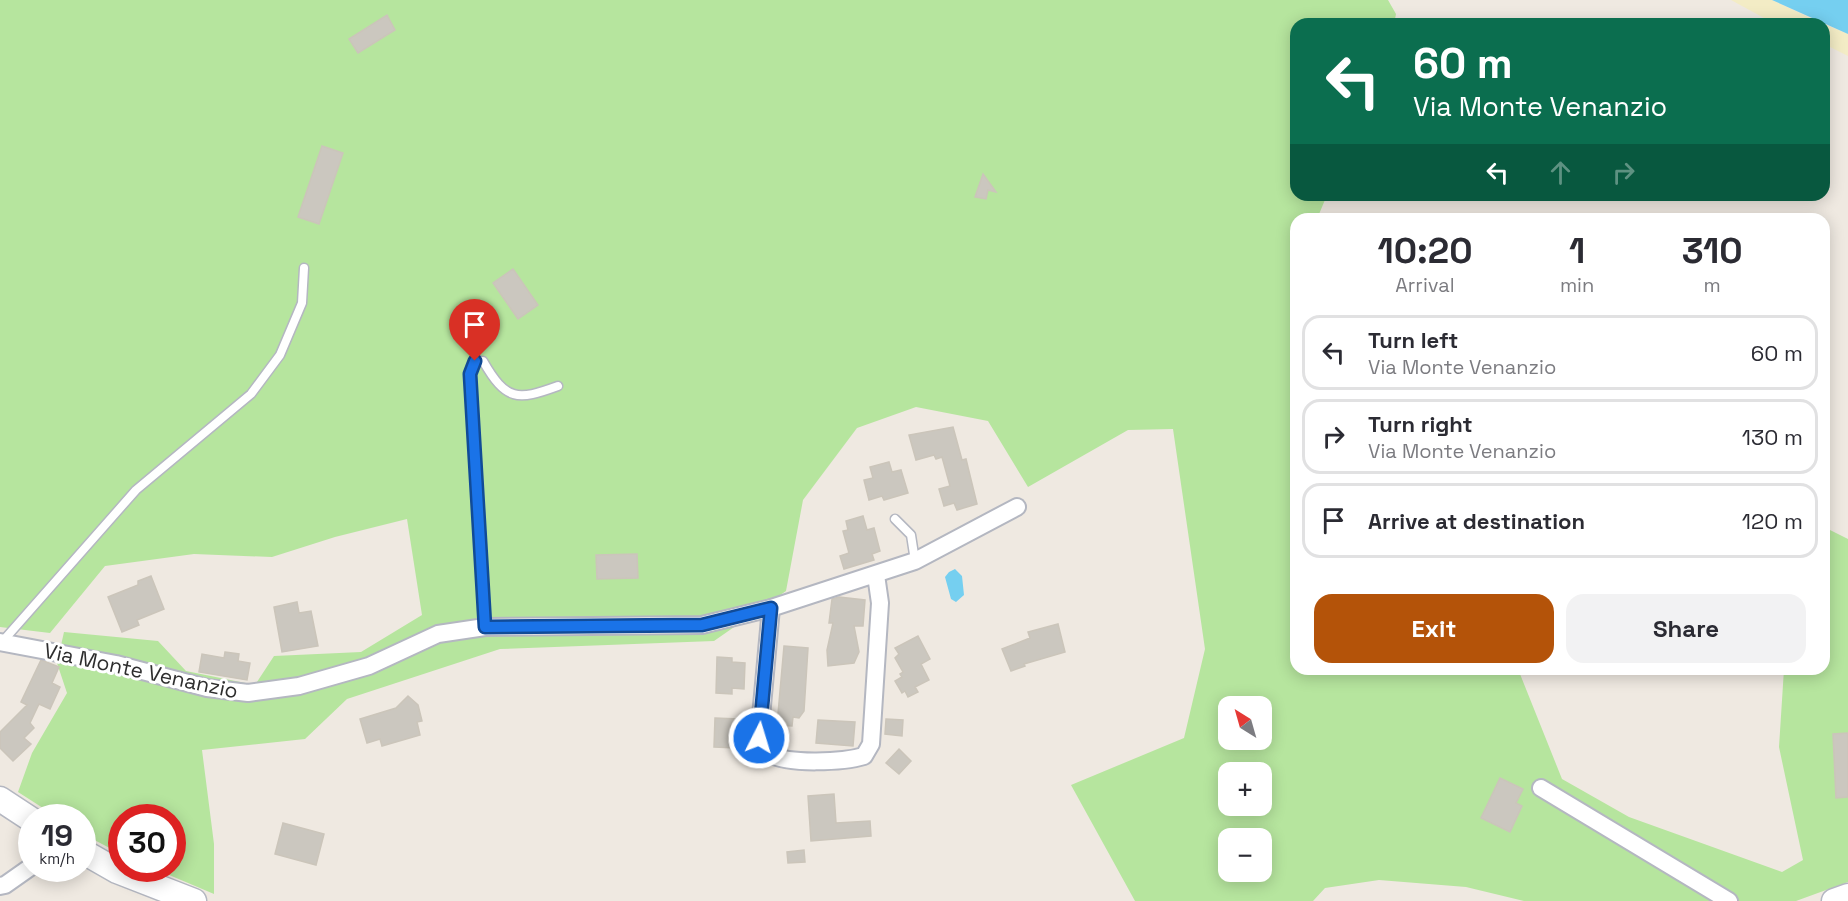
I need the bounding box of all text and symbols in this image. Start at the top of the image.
text: 60 m [1413,37,1513,90]
icon: left [1314,42,1392,120]
text: Via Monte Venanzio [1413,89,1667,124]
icon: left [1481,156,1514,189]
icon: ahead [1544,156,1577,189]
icon: right [1607,156,1640,189]
text: 10:20 [1377,228,1472,274]
text: 1 [1569,228,1585,274]
text: 310 [1682,228,1743,274]
text: Arrival [1395,272,1455,298]
text: min [1560,272,1594,298]
text: m [1704,272,1721,298]
pin [449,299,500,361]
icon: arrive [458,308,491,341]
text: Turn left [1368,326,1458,354]
icon: left [1317,336,1350,369]
text: 60 m [1751,339,1803,367]
text: Via Monte Venanzio [1368,354,1556,380]
text: Turn right [1368,410,1473,438]
icon: right [1317,420,1350,453]
text: 130 m [1742,423,1803,451]
text: Via Monte Venanzio [1368,438,1556,464]
icon: arrive [1317,504,1350,537]
text: Arrive at destination [1368,507,1585,535]
text: 120 m [1742,507,1803,535]
button: Exit [1314,594,1554,663]
button: Share [1566,594,1806,663]
street label: Via Monte Venanzio [42,637,241,704]
north arrow [1218,696,1272,750]
map controls [1218,696,1272,882]
position arrow [727,706,791,770]
button: + [1218,762,1272,816]
speed limit sign: 30 [108,804,186,882]
text: 19 [41,816,73,855]
button: − [1218,828,1272,882]
text: km/h [39,849,75,868]

